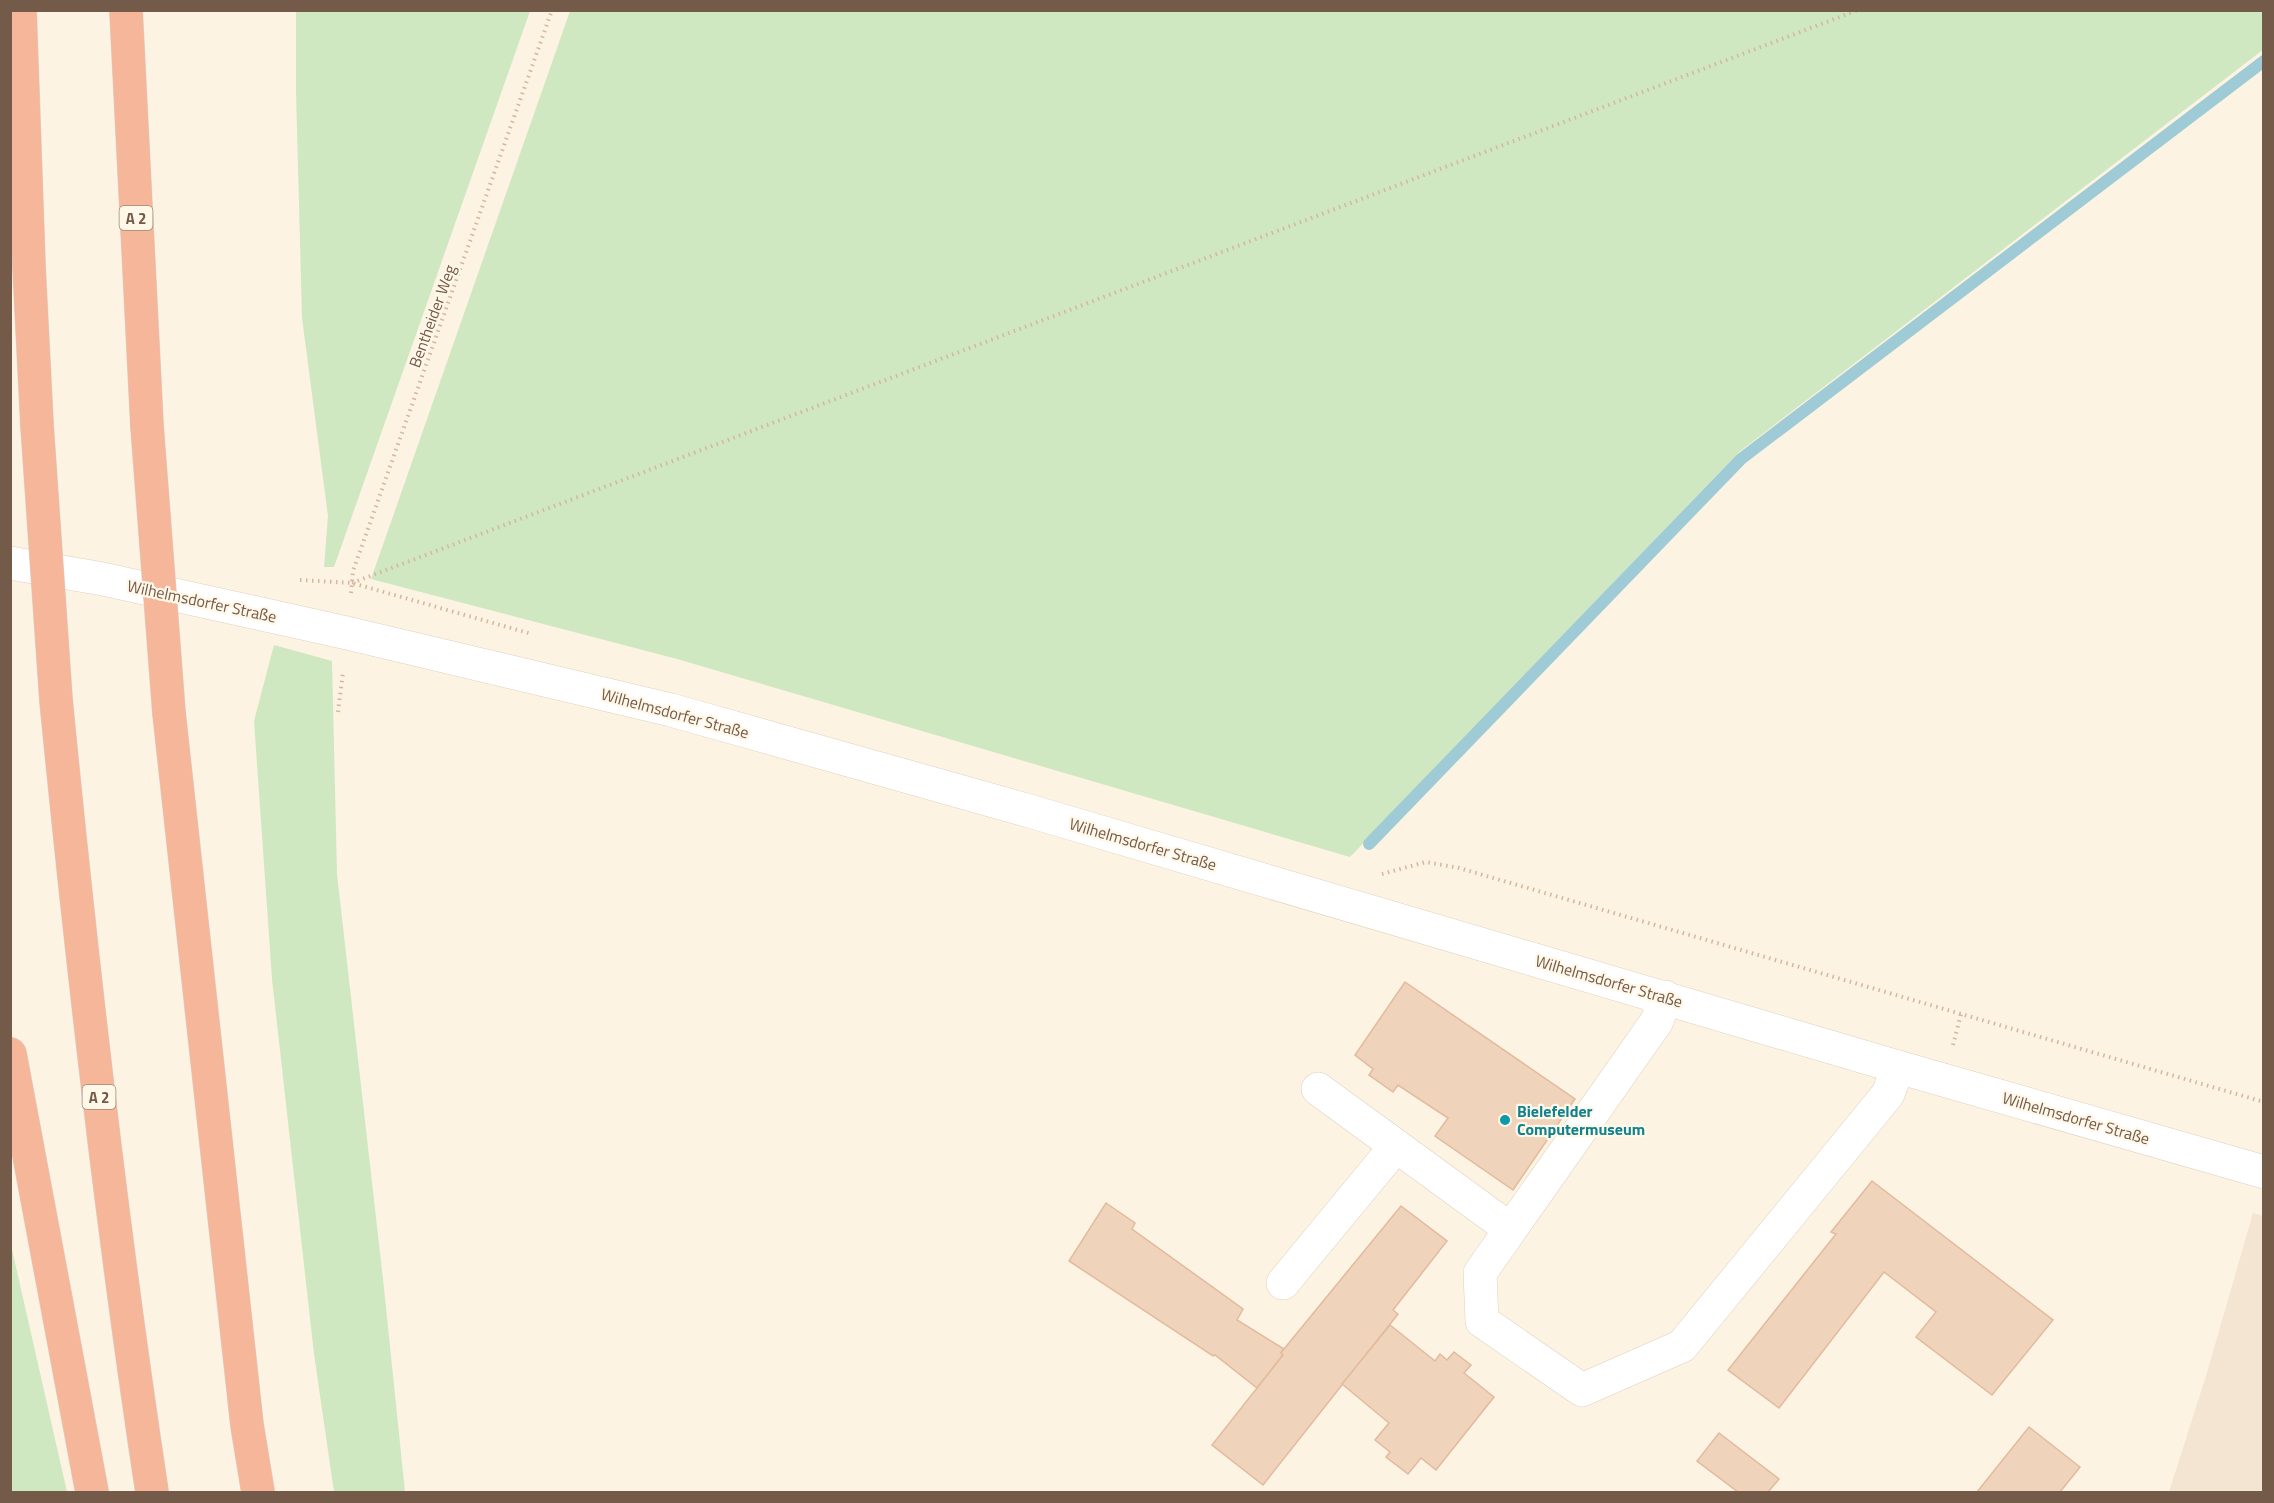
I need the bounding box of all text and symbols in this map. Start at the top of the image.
road number: A 2 [120,206,152,230]
street label: Bentheider Weg [402,261,462,371]
street label: Wilhelmsdorfer Straße [125,573,279,629]
street label: Wilhelmsdorfer Straße [598,682,752,744]
street label: Wilhelmsdorfer Straße [1067,811,1219,877]
street label: Wilhelmsdorfer Straße [1533,948,1685,1014]
road number: A 2 [82,1085,116,1109]
street label: Wilhelmsdorfer Straße [2000,1085,2152,1151]
place label: Bielefelder Computermuseum [1517,1099,1645,1141]
marker: Bielefelder Computermuseum [1498,1113,1512,1127]

